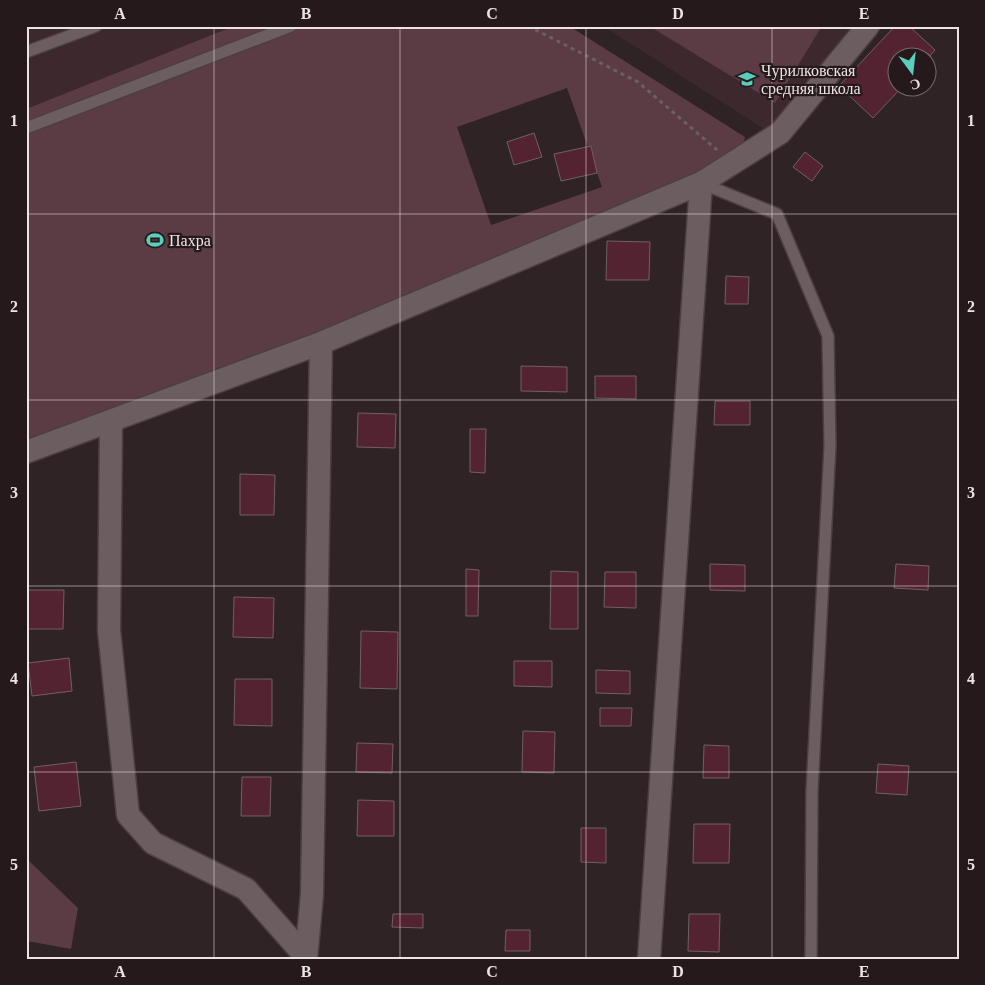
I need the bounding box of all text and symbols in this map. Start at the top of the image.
text: A [114,5,126,22]
text: B [301,5,312,22]
text: C [486,5,498,22]
text: D [672,5,684,22]
text: E [859,5,869,22]
north arrow [888,48,938,98]
place label: Чурилковская средняя школа [761,62,861,98]
school or university icon: Чурилковская средняя школа [737,69,757,89]
text: С [908,76,922,93]
text: 1 [10,112,18,129]
text: 1 [967,112,975,129]
sports icon: Пахра [145,230,165,250]
place label: Пахра [169,232,211,250]
text: 2 [10,298,18,315]
text: 2 [967,298,975,315]
text: 3 [10,484,18,501]
text: 3 [967,484,975,501]
text: 4 [10,670,18,687]
text: 4 [967,670,975,687]
text: 5 [10,856,18,873]
text: 5 [967,856,975,873]
text: A [114,963,126,980]
text: B [301,963,312,980]
text: C [486,963,498,980]
text: D [672,963,684,980]
text: E [859,963,869,980]

